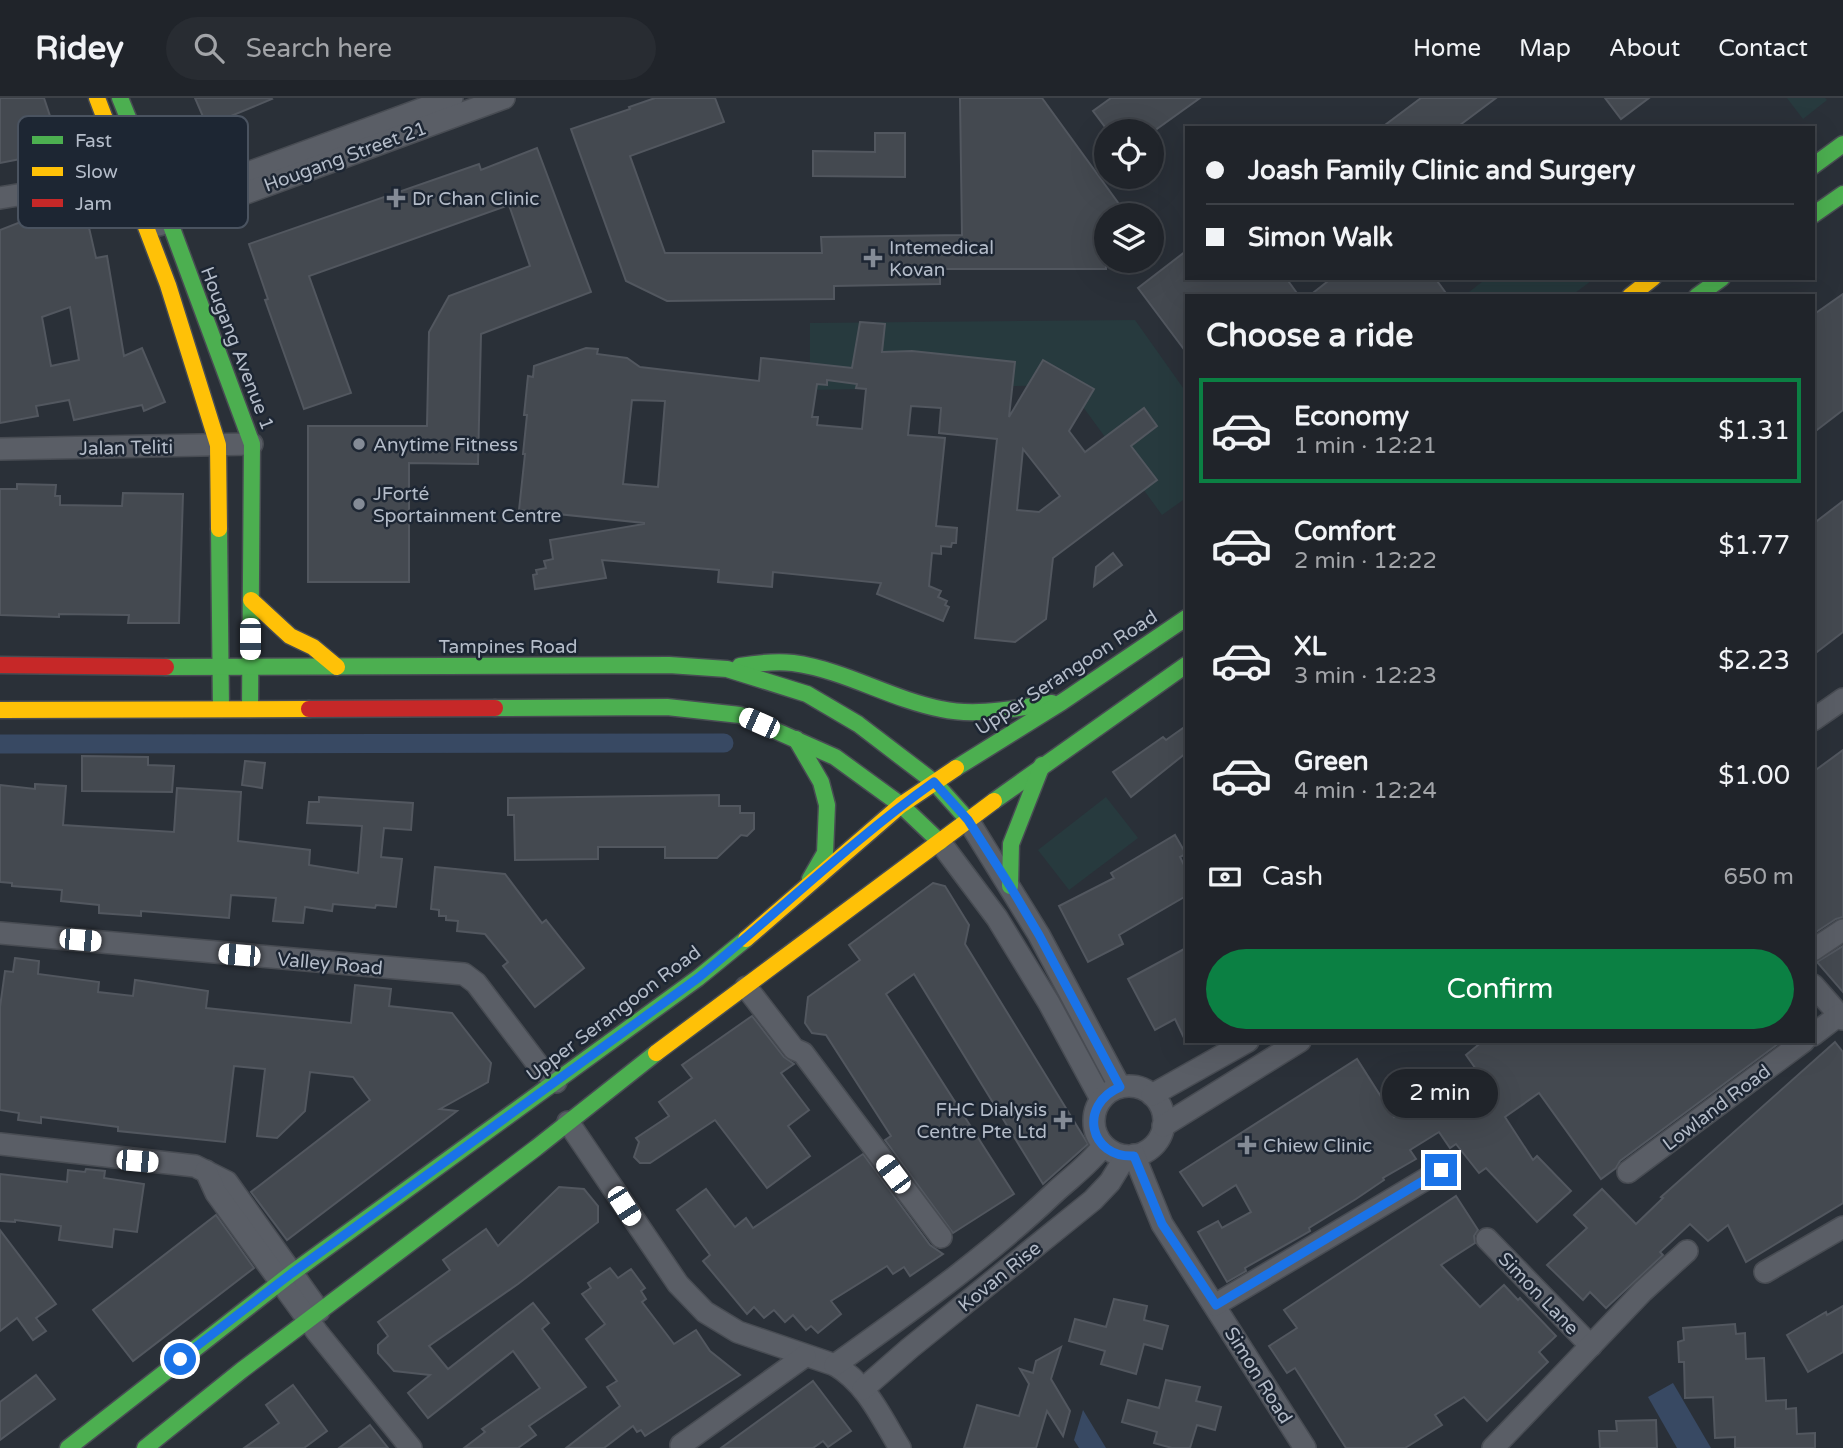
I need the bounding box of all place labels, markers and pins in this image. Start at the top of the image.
marker: Dr Chan Clinic [386,188,406,208]
place label: Dr Chan Clinic [412,188,539,210]
place label: Intemedical Kovan [889,237,994,281]
marker: Intemedical Kovan [863,248,883,268]
place label: Anytime Fitness [373,434,518,456]
marker: Anytime Fitness [351,436,367,452]
place label: JForté Sportainment Centre [373,483,561,527]
marker: JForté Sportainment Centre [351,496,367,512]
place label: FHC Dialysis Centre Pte Ltd [916,1099,1047,1143]
marker: FHC Dialysis Centre Pte Ltd [1053,1110,1073,1130]
marker: Chiew Clinic [1237,1135,1257,1155]
place label: Chiew Clinic [1263,1135,1372,1157]

